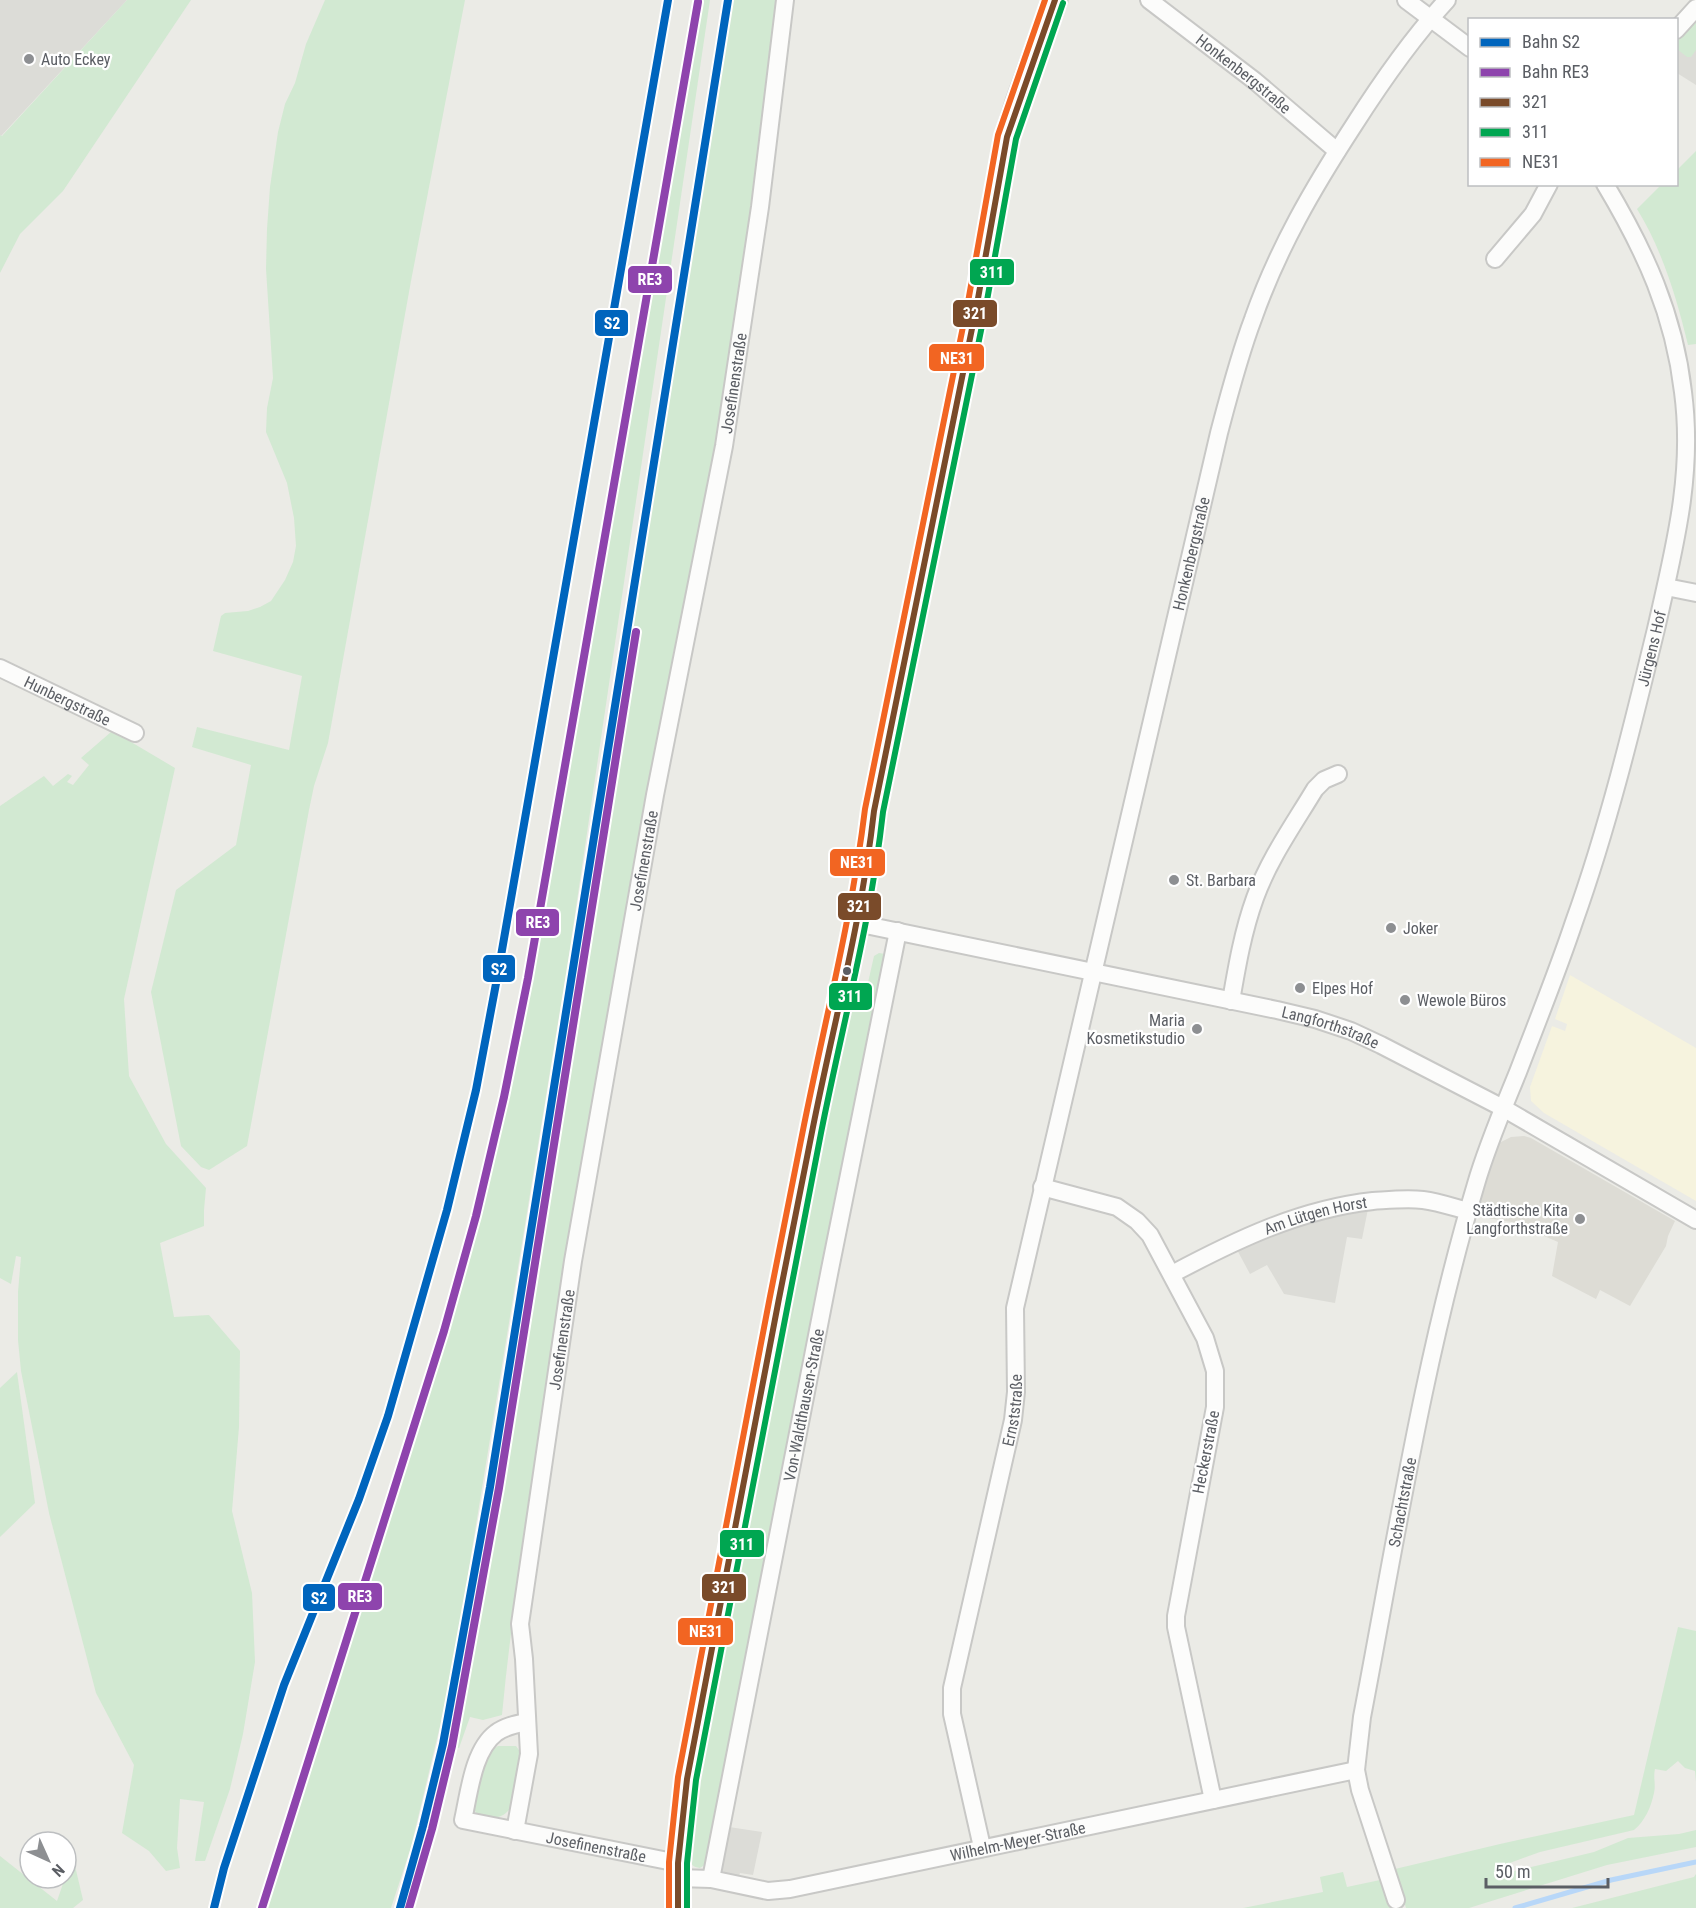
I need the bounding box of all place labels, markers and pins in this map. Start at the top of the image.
place label: Auto Eckey [41,50,111,69]
marker: Auto Eckey [22,52,36,66]
place label: St. Barbara [1186,871,1256,890]
marker: St. Barbara [1167,873,1181,887]
place label: Joker [1403,919,1438,938]
marker: Joker [1384,921,1398,935]
unlabelled marker [841,965,853,977]
place label: Elpes Hof [1312,979,1373,998]
marker: Elpes Hof [1293,981,1307,995]
place label: Wewole Büros [1417,991,1506,1010]
marker: Wewole Büros [1398,993,1412,1007]
place label: Maria Kosmetikstudio [1087,1011,1185,1048]
marker: Maria Kosmetikstudio [1190,1022,1204,1036]
place label: Städtische Kita Langforthstraße [1466,1201,1568,1238]
marker: Städtische Kita Langforthstraße [1573,1212,1587,1226]

